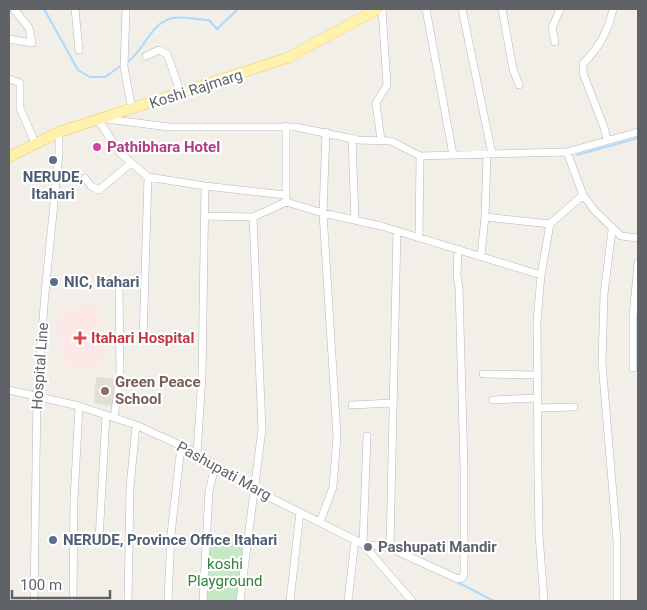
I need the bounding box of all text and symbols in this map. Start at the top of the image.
street label: Koshi Rajmarg [147,65,245,113]
place label: Pathibhara Hotel [107,138,220,156]
marker: Pathibhara Hotel [91,141,103,153]
marker: NERUDE, Itahari [47,154,59,166]
place label: NERUDE, Itahari [23,168,83,203]
place label: NIC, Itahari [64,273,140,291]
marker: NIC, Itahari [48,276,60,288]
street label: Hospital Line [28,322,52,410]
place label: Itahari Hospital [91,329,194,347]
marker: Itahari Hospital [73,331,87,345]
place label: Green Peace School [115,373,201,408]
marker: Green Peace School [99,385,111,397]
street label: Pashupati Marg [174,438,274,504]
place label: NERUDE, Province Office Itahari [63,531,277,549]
marker: NERUDE, Province Office Itahari [47,534,59,546]
place label: Pashupati Mandir [378,538,497,556]
marker: Pashupati Mandir [362,541,374,553]
park label: koshi Playground [187,555,263,590]
scale bar [12,568,110,600]
text: 100 m [20,576,62,594]

